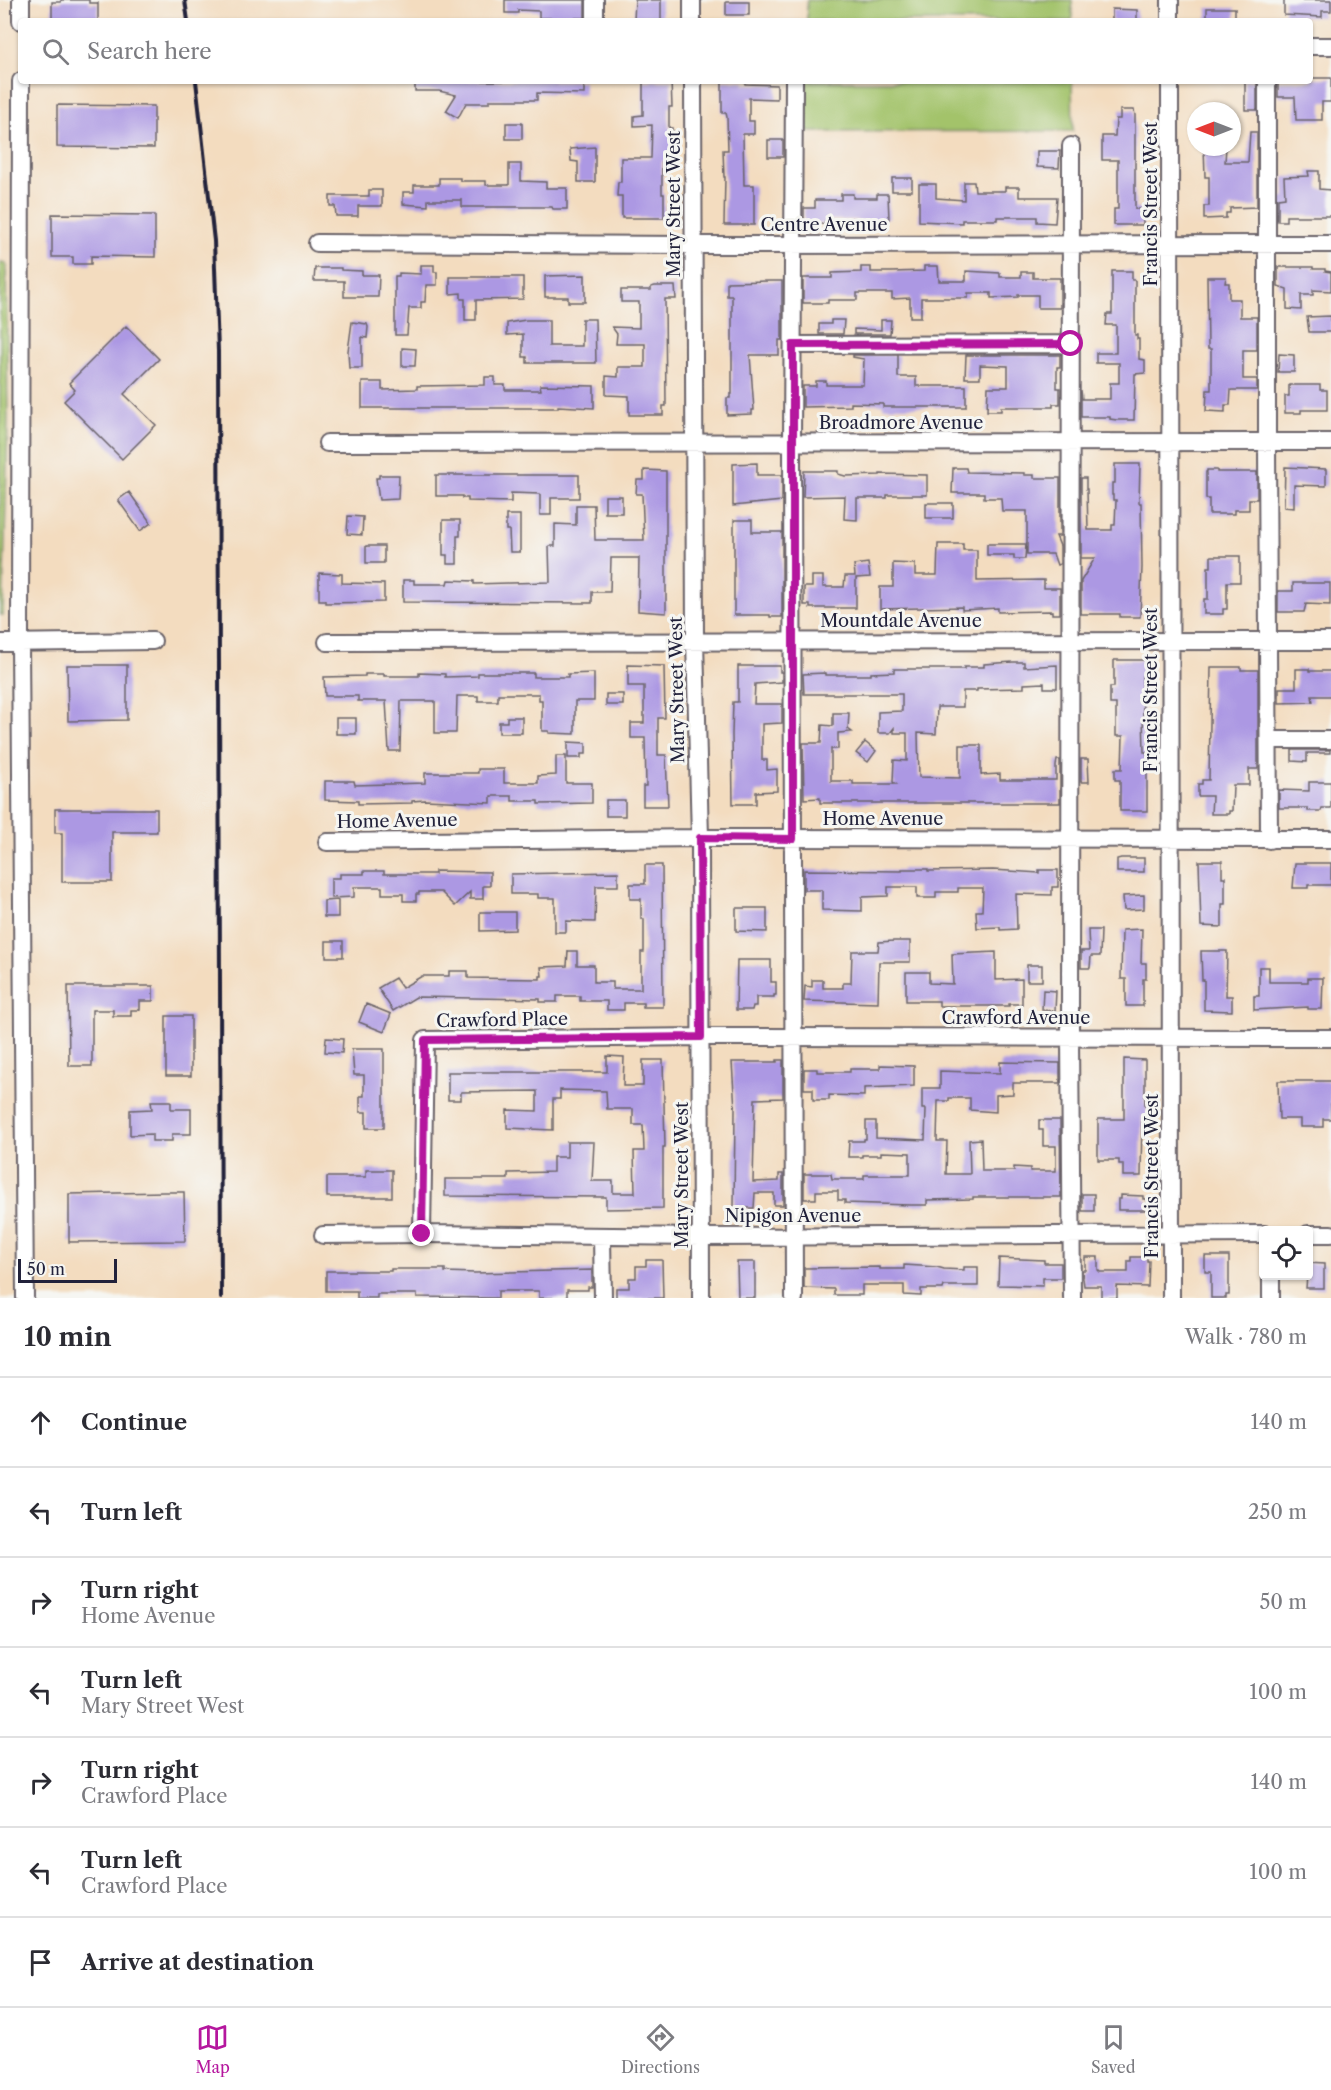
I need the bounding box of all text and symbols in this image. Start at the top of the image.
search box [18,18,1313,84]
icon: search [39,35,72,68]
text: Search here [87,38,212,65]
north arrow [1187,102,1241,156]
street label: Francis Street West [1140,121,1162,286]
street label: Mary Street West [663,130,685,277]
street label: Centre Avenue [760,214,888,236]
route start [1057,330,1083,356]
street label: Broadmore Avenue [819,412,983,434]
street label: Francis Street West [1140,607,1162,772]
street label: Mountdale Avenue [820,610,982,632]
street label: Mary Street West [665,616,689,764]
street label: Home Avenue [823,808,943,830]
street label: Home Avenue [336,809,458,833]
street label: Crawford Avenue [942,1007,1090,1029]
street label: Crawford Place [436,1008,568,1032]
street label: Francis Street West [1141,1093,1163,1258]
street label: Mary Street West [671,1101,693,1248]
street label: Nipigon Avenue [725,1205,861,1227]
route end [408,1220,434,1246]
map controls [1259,1226,1313,1280]
button: locate [1259,1226,1313,1280]
scale bar [18,1256,117,1284]
text: 50 m [27,1259,65,1279]
text: 10 min [24,1321,112,1353]
text: Walk · 780 m [1185,1325,1307,1349]
icon: ahead [24,1406,57,1439]
text: Continue [81,1409,187,1436]
text: 140 m [1250,1410,1307,1434]
icon: left [24,1496,57,1529]
text: Turn left [81,1499,182,1526]
text: 250 m [1248,1500,1307,1524]
text: Turn right [81,1577,199,1604]
icon: right [24,1586,57,1619]
text: 50 m [1260,1590,1307,1614]
text: Home Avenue [81,1604,215,1628]
text: Turn left [81,1667,182,1694]
icon: left [24,1676,57,1709]
text: 100 m [1249,1680,1307,1704]
text: Mary Street West [81,1694,244,1718]
text: Turn right [81,1757,199,1784]
icon: right [24,1766,57,1799]
text: 140 m [1250,1770,1307,1794]
text: Crawford Place [81,1784,228,1808]
text: Turn left [81,1847,182,1874]
icon: left [24,1856,57,1889]
text: 100 m [1249,1860,1307,1884]
text: Crawford Place [81,1874,228,1898]
icon: arrive [24,1946,57,1979]
text: Arrive at destination [81,1949,314,1976]
tab: Map [196,2021,230,2077]
tab: Directions [621,2021,700,2077]
tab: Saved [1091,2021,1135,2077]

